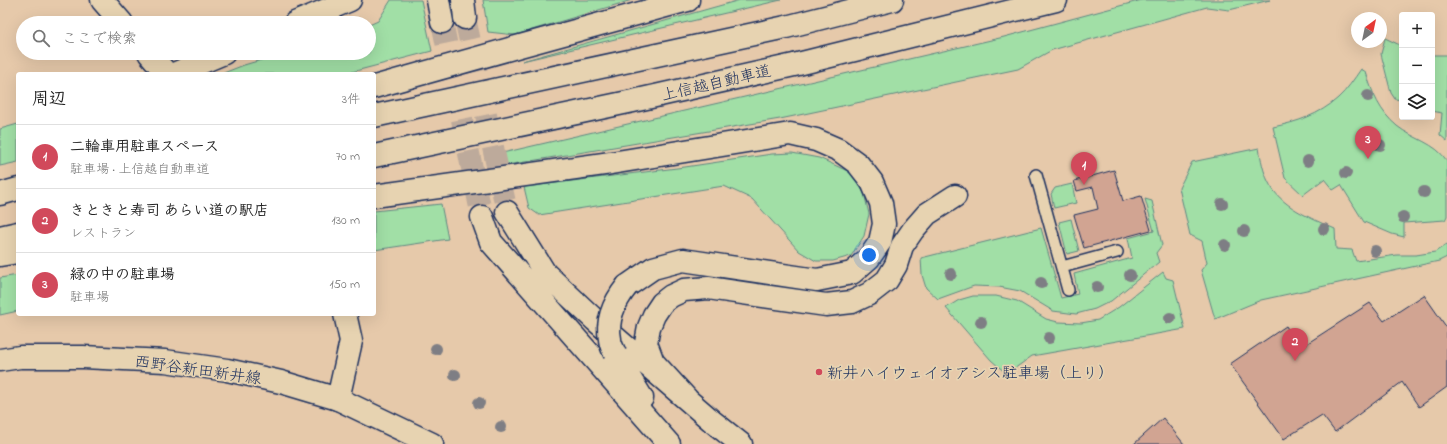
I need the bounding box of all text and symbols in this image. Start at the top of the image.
north arrow [1351,12,1387,48]
map controls [1399,12,1435,120]
button: + [1399,12,1435,48]
search box [16,16,376,60]
icon: search [30,27,52,49]
text: ここで検索 [62,28,137,50]
button: − [1399,48,1435,84]
street label: 上信越自動車道 [659,60,774,108]
button: layers [1399,84,1435,120]
text: 周辺 [32,87,66,112]
text: 3件 [342,90,360,109]
pin: 3 [1355,126,1381,159]
text: 二輪車用駐車スペース [70,136,219,158]
text: 1 [43,147,47,166]
text: 70 m [336,147,360,166]
pin: 1 [1071,152,1097,185]
text: 駐車場 · 上信越自動車道 [70,160,209,179]
text: きときと寿司 あらい道の駅店 [70,200,269,222]
text: 2 [42,211,48,230]
text: 130 m [332,211,360,230]
text: レストラン [70,224,136,243]
your location [859,245,879,265]
text: 緑の中の駐車場 [70,264,175,286]
text: 3 [42,275,48,294]
text: 150 m [329,275,360,294]
text: 駐車場 [70,288,109,307]
pin: 2 [1282,328,1308,361]
street label: 西野谷新田新井線 [133,350,263,392]
place label: 新井ハイウェイオアシス駐車場（上り） [827,362,1114,386]
marker: 新井ハイウェイオアシス駐車場（上り） [814,367,824,377]

